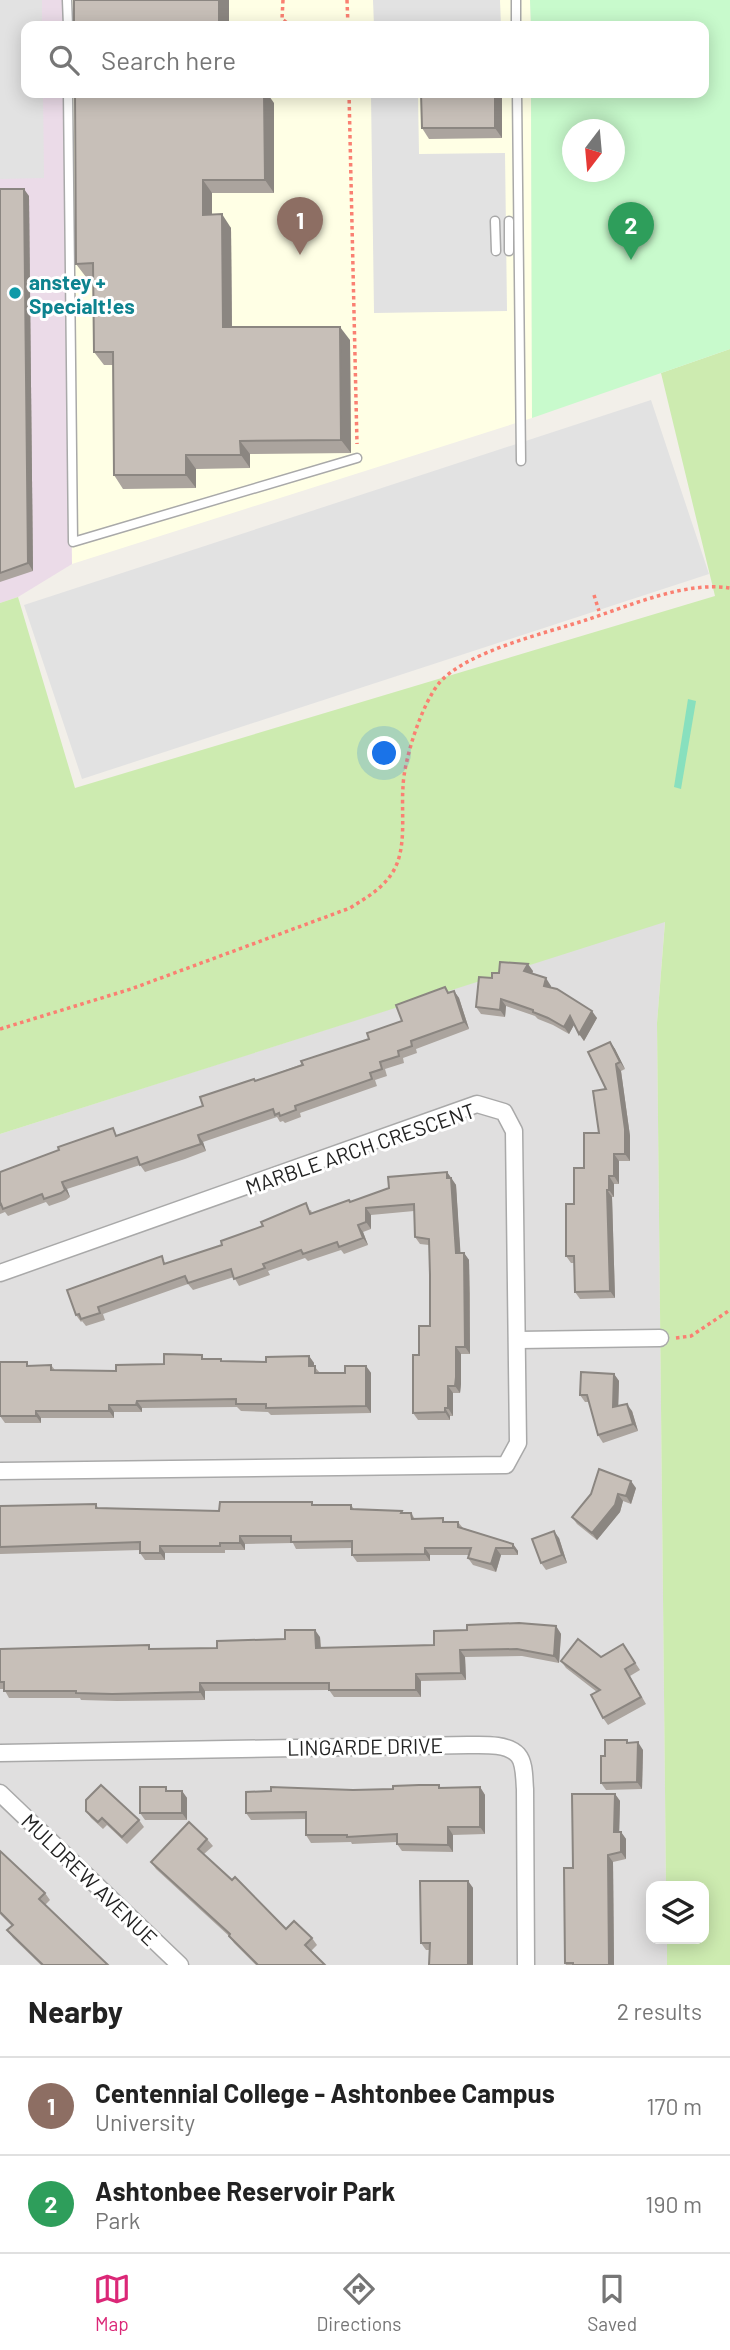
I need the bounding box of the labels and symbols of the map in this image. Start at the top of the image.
north arrow [562,119,625,182]
pin: 1 [277,197,323,255]
pin: 2 [608,202,654,260]
place label: anstey + Specialt!es [29,269,135,318]
marker: anstey + Specialt!es [7,285,23,301]
your location [367,736,401,770]
street label: MARBLE ARCH CRESCENT [242,1097,478,1199]
street label: LINGARDE DRIVE [287,1732,443,1760]
street label: MULDREW AVENUE [17,1808,163,1950]

